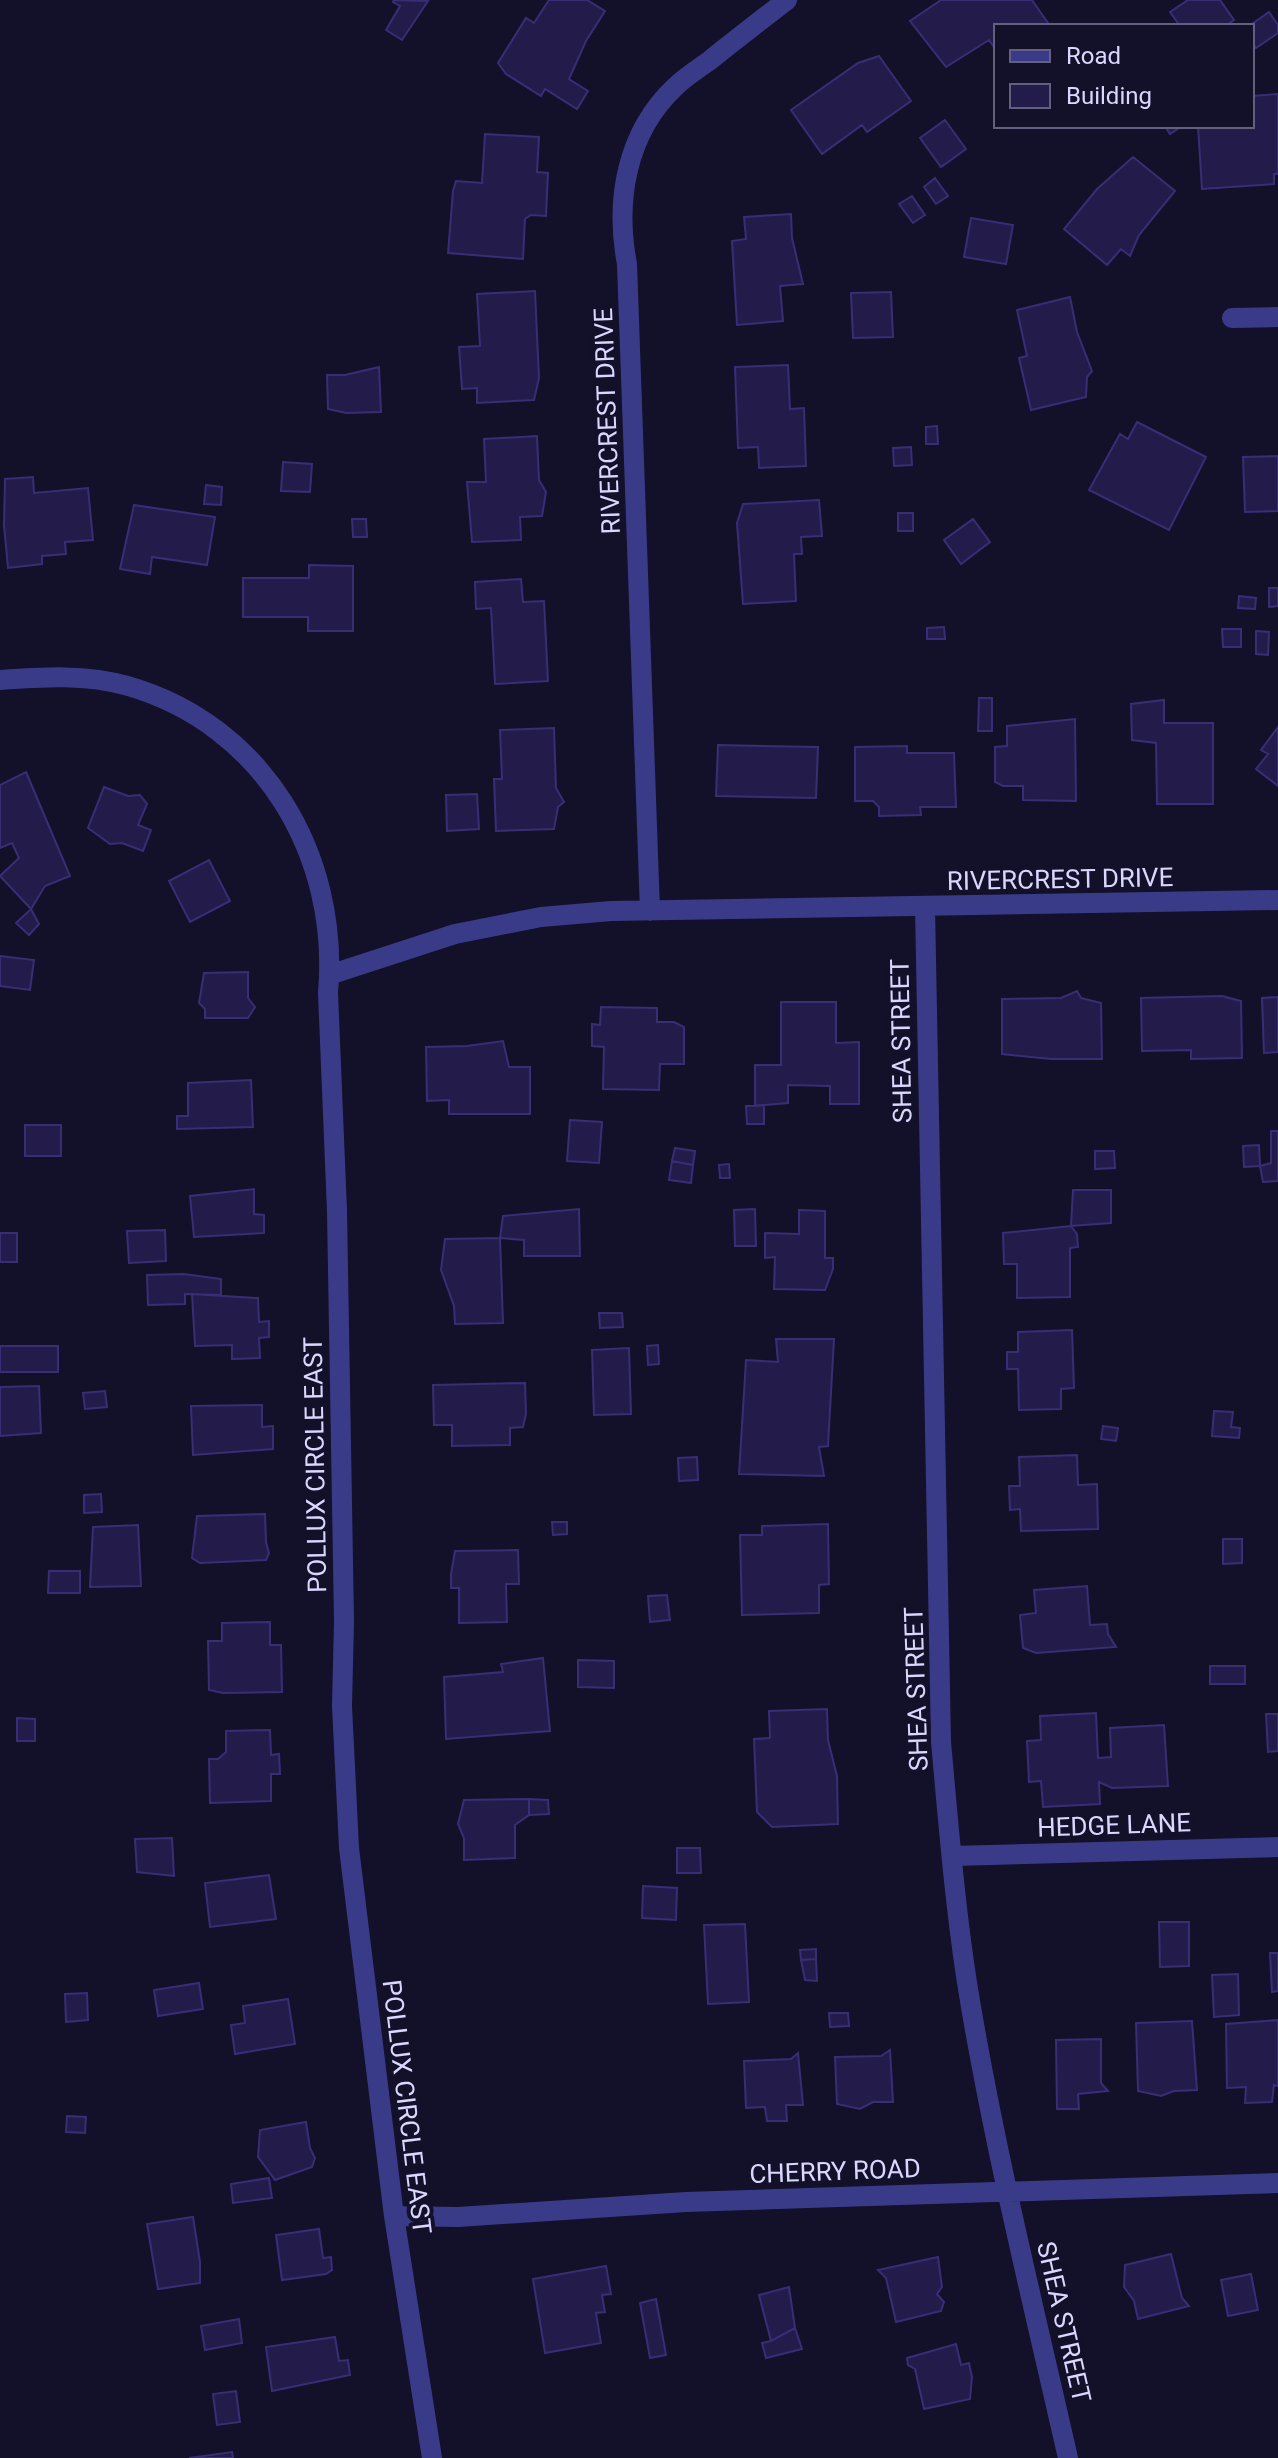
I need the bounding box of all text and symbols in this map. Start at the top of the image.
legend [994,24,1254,128]
text: Road [1066,42,1121,70]
text: Building [1066,82,1152,110]
street label: RIVERCREST DRIVE [588,307,626,535]
street label: RIVERCREST DRIVE [946,862,1174,896]
street label: SHEA STREET [885,959,917,1123]
street label: POLLUX CIRCLE EAST [298,1337,332,1593]
street label: SHEA STREET [898,1606,934,1772]
street label: HEDGE LANE [1037,1807,1191,1843]
street label: POLLUX CIRCLE EAST [377,1978,437,2236]
street label: CHERRY ROAD [749,2153,921,2189]
street label: SHEA STREET [1031,2238,1097,2406]

